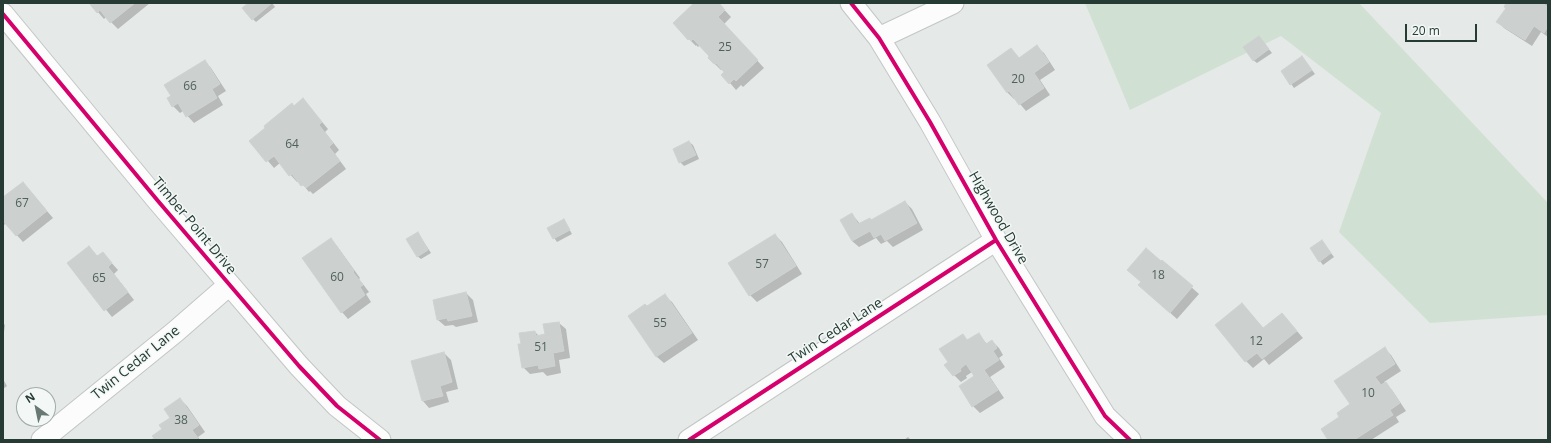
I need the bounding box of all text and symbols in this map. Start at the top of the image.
scale bar [1407,16,1479,42]
text: 20 m [1412,22,1440,39]
house number: 25 [718,41,732,55]
house number: 20 [1011,73,1025,87]
house number: 66 [183,80,197,94]
house number: 64 [285,138,299,152]
street label: Highwood Drive [965,169,1031,267]
street label: Timber Point Drive [148,174,240,278]
house number: 67 [15,197,29,211]
house number: 57 [755,258,769,272]
house number: 18 [1151,269,1165,283]
house number: 60 [330,271,344,285]
house number: 65 [92,272,106,286]
street label: Twin Cedar Lane [786,294,886,368]
house number: 55 [653,317,667,331]
street label: Twin Cedar Lane [89,322,183,404]
house number: 12 [1249,335,1263,349]
house number: 51 [534,341,548,355]
north arrow [16,387,56,427]
house number: 10 [1361,387,1375,401]
text: N [22,389,38,406]
house number: 38 [174,414,188,428]

